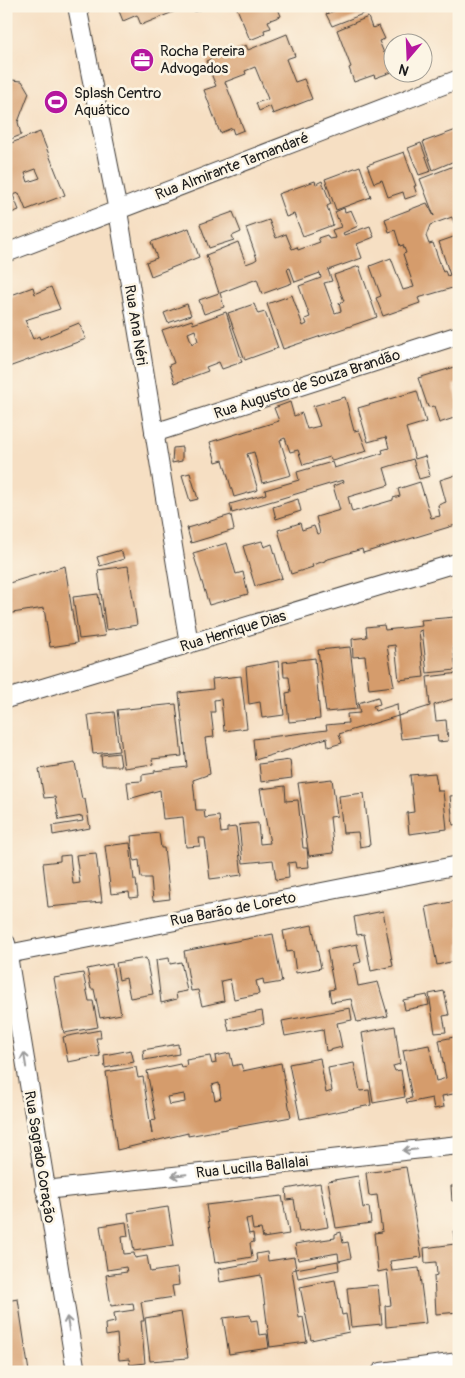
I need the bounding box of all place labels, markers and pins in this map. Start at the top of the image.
place label: Rocha Pereira Advogados [160,42,245,78]
office icon: Rocha Pereira Advogados [129,47,155,73]
place label: Splash Centro Aquático [74,84,161,120]
sports icon: Splash Centro Aquático [43,89,69,115]

